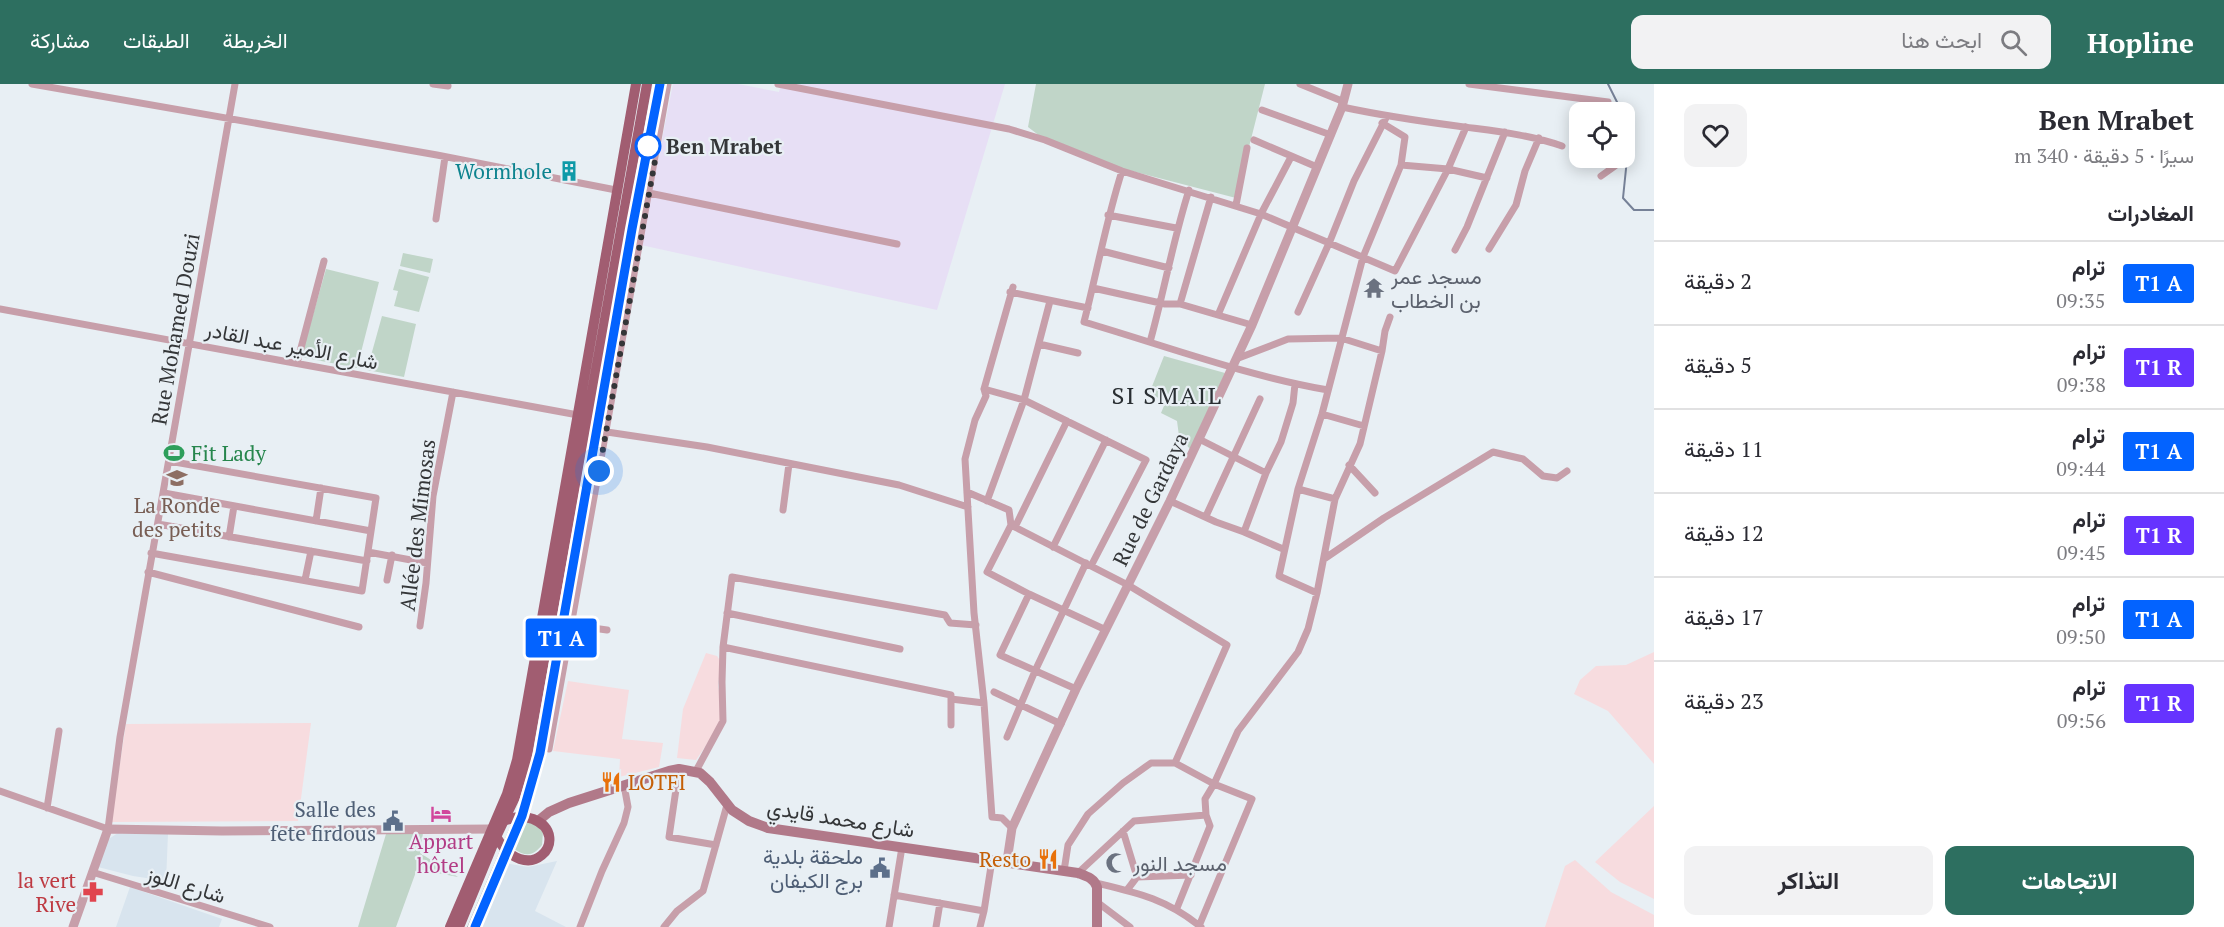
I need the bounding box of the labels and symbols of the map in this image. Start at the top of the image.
place label: Ben Mrabet [666,132,783,160]
marker: Ben Mrabet [635,133,661,159]
place label: Wormhole [455,157,552,185]
building icon: Wormhole [557,159,581,183]
street label: Rue Mohamed Douzi [144,231,206,427]
place label: مسجد عمر بن الخطاب [1390,262,1482,314]
temple icon: مسجد عمر بن الخطاب [1362,276,1386,300]
street label: شارع الأمير عبد القادر [202,314,381,376]
district label: SI SMAIL [1112,379,1222,411]
street label: Rue de Gardaya [1106,427,1195,570]
street label: Allée des Mimosas [393,438,441,612]
place label: Fit Lady [191,439,266,467]
sports icon: Fit Lady [162,441,186,465]
your location [584,456,614,486]
school or university icon: La Ronde des petits [165,466,189,490]
place label: La Ronde des petits [132,491,222,543]
line badge: T1 A [519,618,603,658]
place label: LOTFI [628,768,686,796]
restaurant icon: LOTFI [599,770,623,794]
street label: شارع محمد قايدي [765,793,917,847]
place label: Salle des fete firdous [270,795,376,847]
hotel icon: Appart hôtel [429,802,453,826]
public building icon: Salle des fete firdous [381,809,405,833]
place label: Appart hôtel [409,827,473,879]
place label: ملحقة بلدية برج الكيفان [763,842,863,895]
place label: Resto [979,845,1031,873]
restaurant icon: Resto [1036,847,1060,871]
place label: مسجد النور [1132,849,1227,877]
mosque icon: مسجد النور [1104,851,1128,875]
public building icon: ملحقة بلدية برج الكيفان [868,856,892,880]
street label: شارع اللوز [142,858,229,910]
place label: la vert Rive [17,866,76,918]
pharmacy icon: la vert Rive [81,880,105,904]

